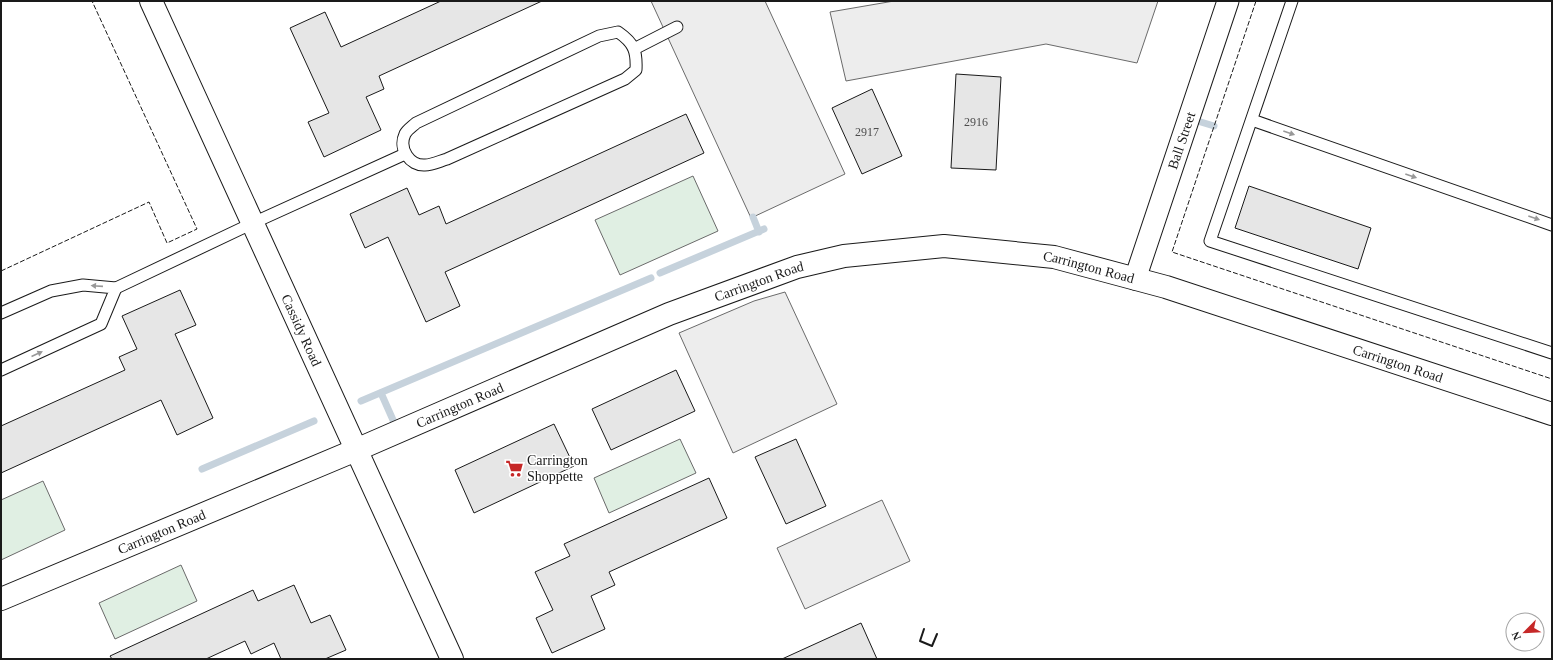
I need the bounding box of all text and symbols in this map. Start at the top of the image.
street label: Ball Street [1165,110,1198,171]
house number: 2916 [964,115,988,129]
house number: 2917 [855,125,879,139]
one-way arrow [1283,130,1295,136]
one-way arrow [1406,173,1418,179]
one-way arrow [1528,216,1540,222]
street label: Carrington Road [1042,248,1136,286]
street label: Carrington Road [712,258,805,304]
one-way arrow [91,283,103,290]
street label: Cassidy Road [279,292,325,369]
street label: Carrington Road [1351,342,1445,385]
one-way arrow [31,351,42,357]
street label: Carrington Road [414,379,506,431]
place label: Carrington Shoppette [527,453,588,484]
supermarket icon: Carrington Shoppette [504,458,524,478]
street label: Carrington Road [115,507,208,557]
north arrow [1505,612,1545,652]
text: N [1509,630,1523,642]

